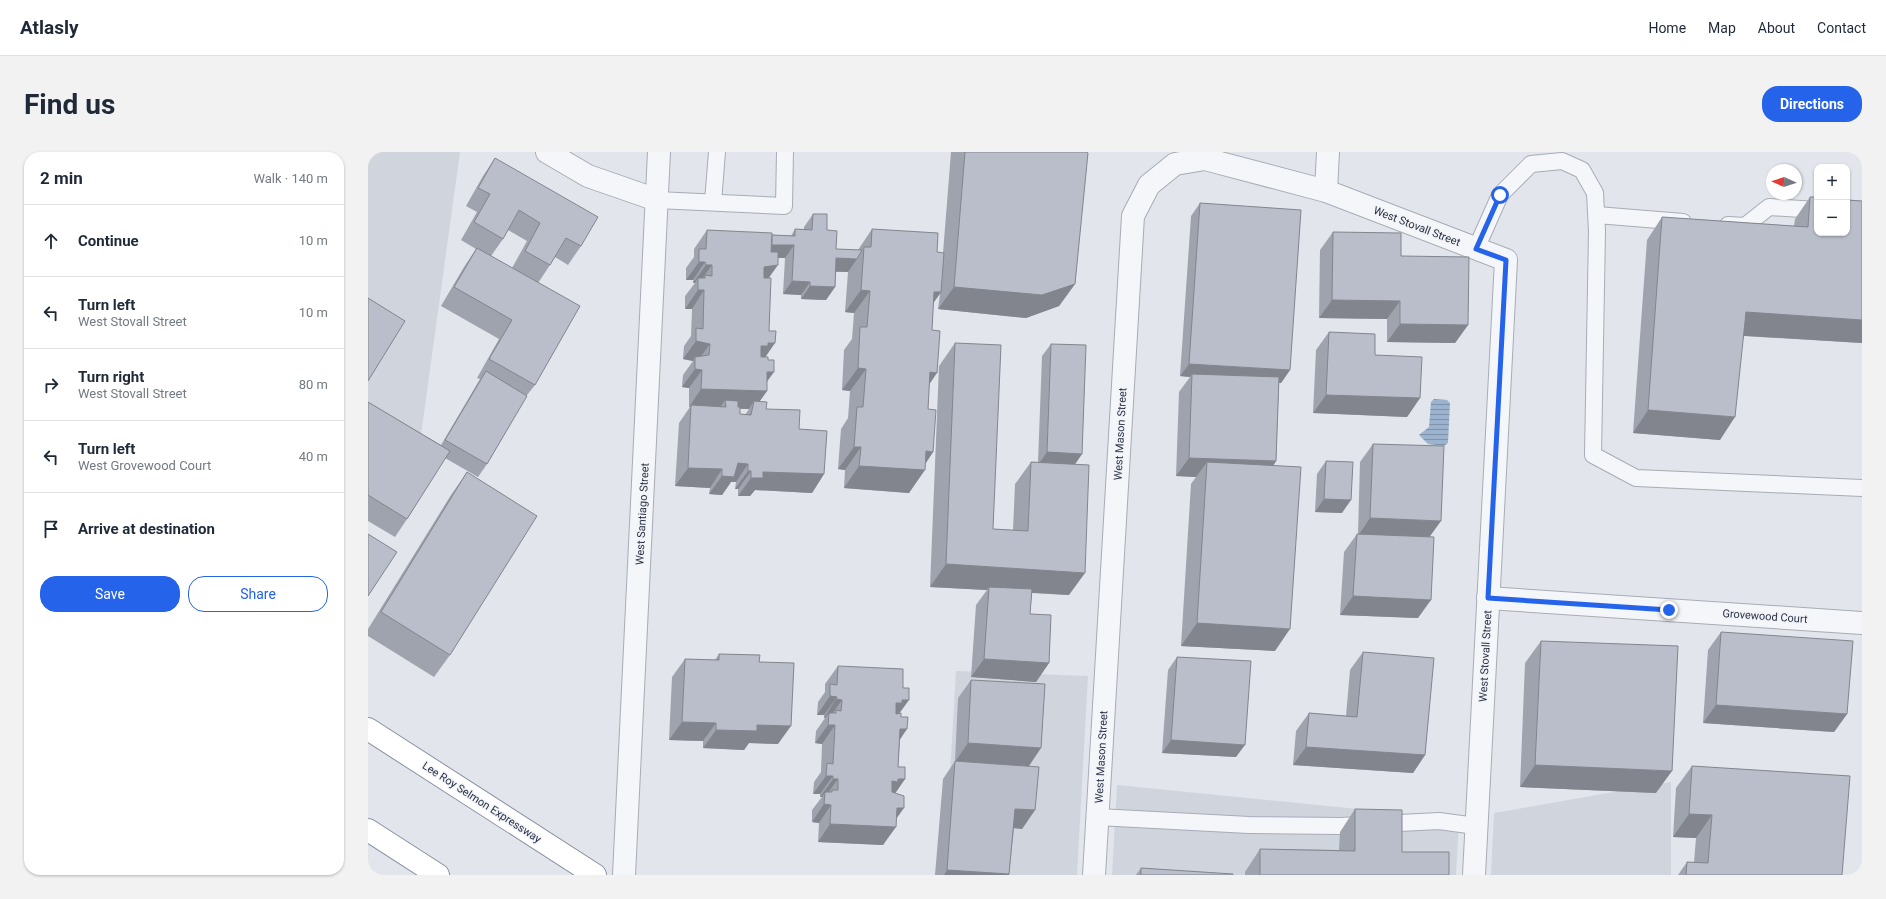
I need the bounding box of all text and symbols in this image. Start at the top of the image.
text: Atlasly [20,16,79,39]
text: Home [1648,20,1686,36]
text: Map [1708,20,1736,36]
text: About [1758,20,1795,36]
text: Contact [1817,20,1866,36]
button: Directions [1762,86,1862,122]
text: Find us [24,88,115,121]
north arrow [1766,164,1802,200]
map controls [1814,164,1850,236]
button: + [1814,164,1850,200]
text: 2 min [40,168,83,188]
text: Walk · 140 m [253,171,328,186]
route start [1491,186,1509,204]
button: − [1814,200,1850,236]
street label: West Stovall Street [1372,204,1462,249]
icon: ahead [40,230,62,252]
text: Continue [78,232,139,250]
text: 10 m [299,233,328,248]
text: Turn left [78,296,135,314]
icon: left [40,302,62,324]
text: 10 m [299,305,328,320]
text: West Stovall Street [78,314,187,329]
text: Turn right [78,368,144,386]
icon: right [40,374,62,396]
text: 80 m [299,377,328,392]
text: West Stovall Street [78,386,187,401]
street label: West Mason Street [1112,387,1129,481]
text: Turn left [78,440,135,458]
icon: left [40,446,62,468]
text: 40 m [299,449,328,464]
text: West Grovewood Court [78,458,211,473]
street label: West Santiago Street [633,462,652,566]
icon: arrive [40,518,62,540]
text: Arrive at destination [78,520,215,538]
button: Save [40,576,180,612]
button: Share [188,576,328,612]
route end [1660,601,1678,619]
street label: Grovewood Court [1722,607,1808,626]
street label: West Stovall Street [1477,609,1494,702]
street label: West Mason Street [1093,710,1110,804]
street label: Lee Roy Selmon Expressway [420,759,544,846]

